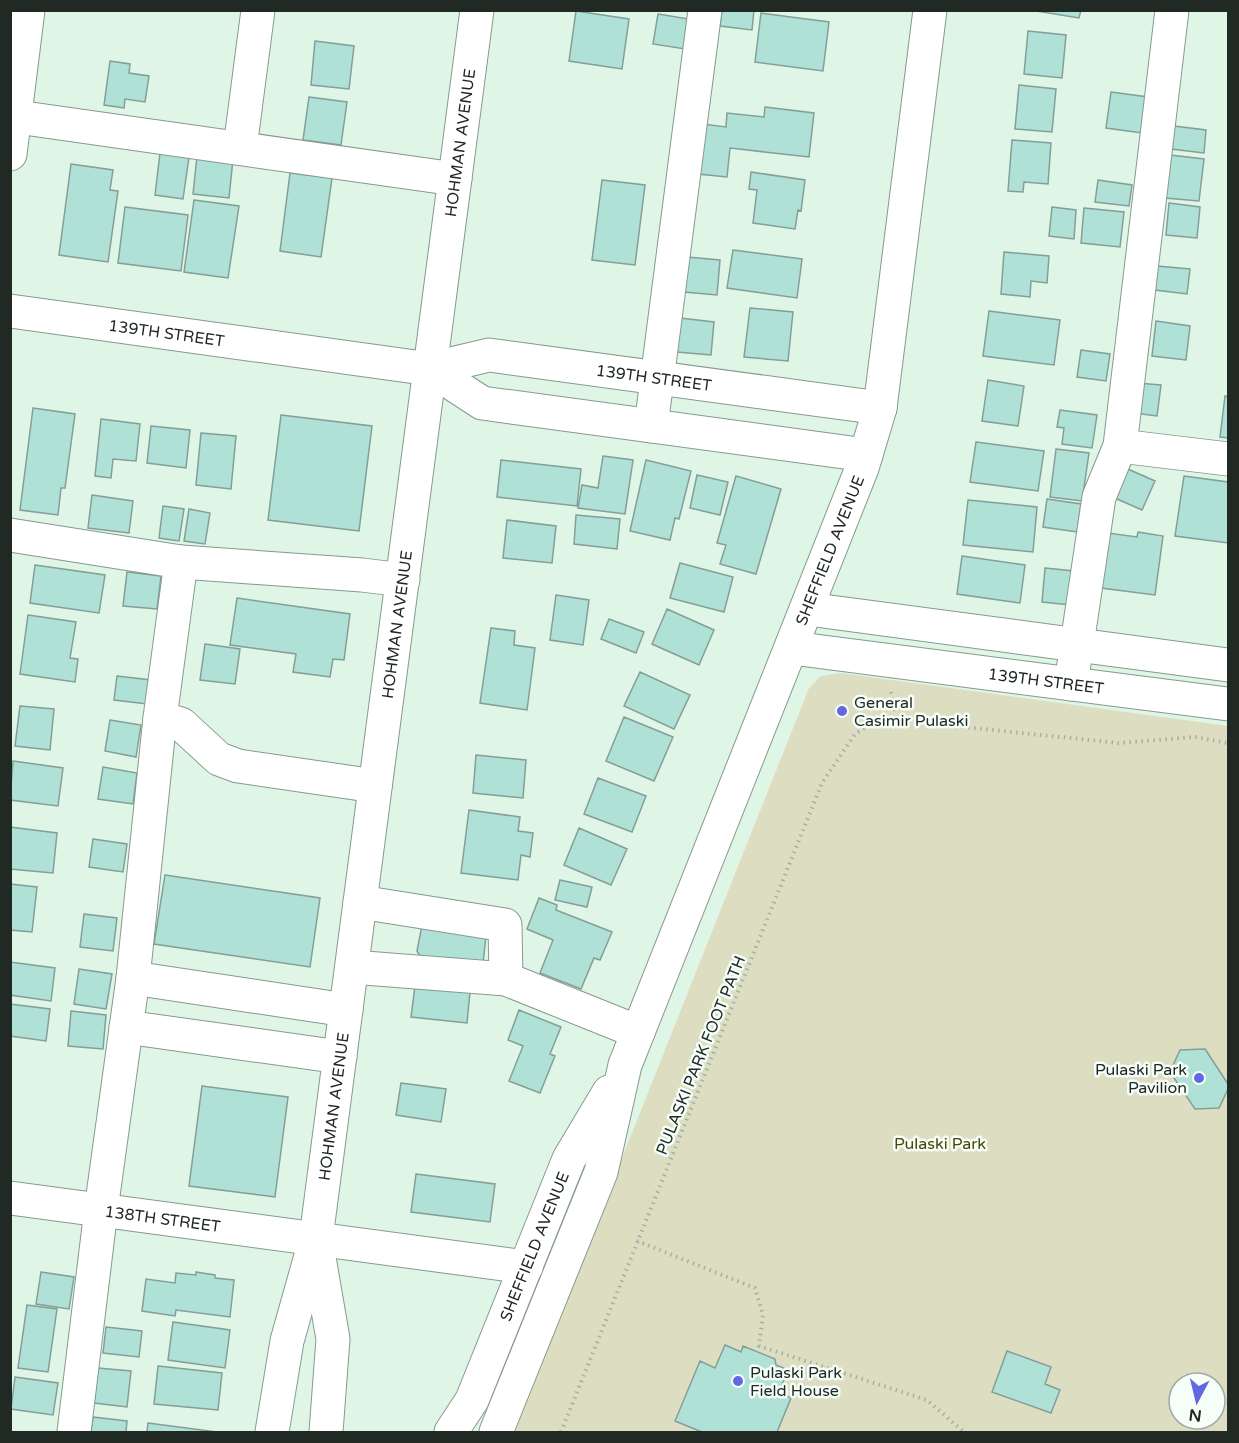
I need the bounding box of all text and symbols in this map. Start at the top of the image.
street label: HOHMAN AVENUE [441,67,480,218]
street label: 139TH STREET [107,316,226,352]
street label: 139TH STREET [595,361,713,396]
street label: SHEFFIELD AVENUE [792,473,869,628]
street label: HOHMAN AVENUE [378,549,417,700]
street label: 139TH STREET [987,664,1105,699]
place label: General Casimir Pulaski [854,693,968,731]
marker: General Casimir Pulaski [835,704,849,718]
street label: PULASKI PARK FOOT PATH [652,953,750,1158]
street label: HOHMAN AVENUE [315,1031,354,1182]
place label: Pulaski Park Pavilion [1095,1060,1187,1098]
marker: Pulaski Park Pavilion [1192,1071,1206,1085]
park label: Pulaski Park [894,1134,986,1154]
street label: SHEFFIELD AVENUE [496,1169,574,1324]
street label: 138TH STREET [103,1202,222,1237]
place label: Pulaski Park Field House [750,1363,842,1401]
north arrow [1167,1371,1227,1431]
marker: Pulaski Park Field House [731,1374,745,1388]
text: N [1188,1404,1203,1426]

